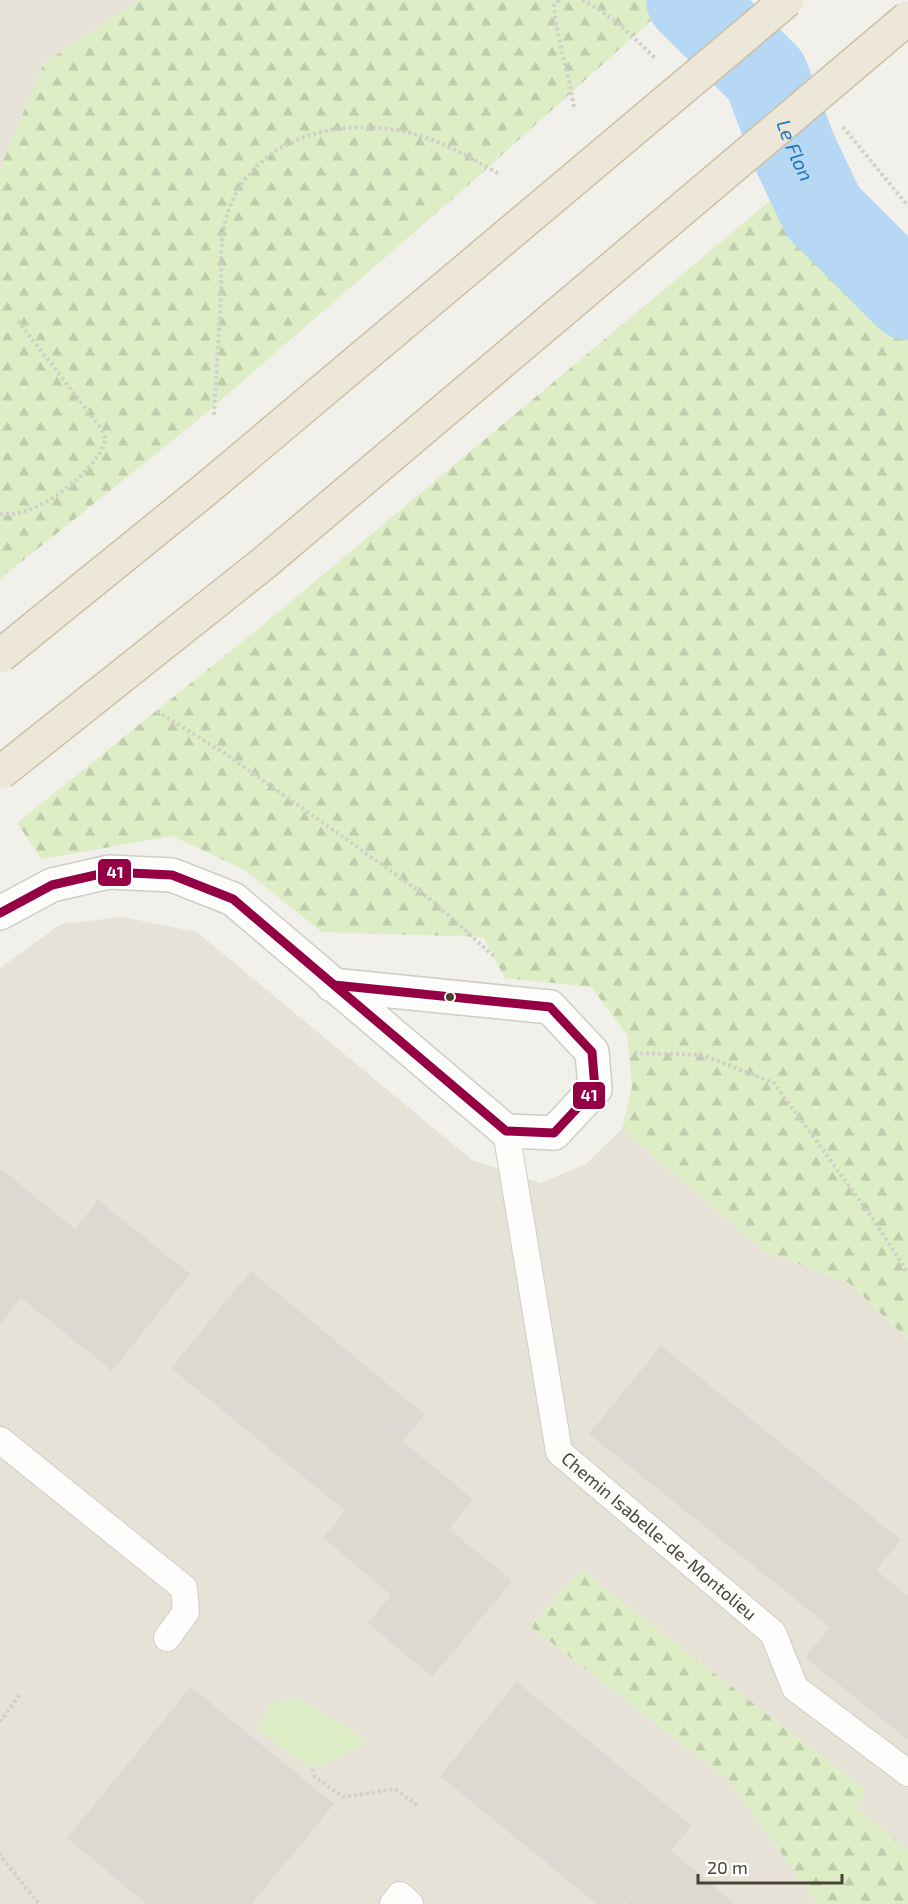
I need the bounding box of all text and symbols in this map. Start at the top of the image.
water label: Le Flon [772,116,820,185]
line badge: 41 [97,858,132,887]
text: 41 [106,862,124,881]
unlabelled marker [444,991,456,1003]
line badge: 41 [572,1081,606,1110]
text: 41 [580,1085,598,1104]
street label: Chemin Isabelle-de-Montolieu [557,1447,761,1624]
scale bar [698,1847,842,1885]
text: 20 m [707,1856,748,1878]

